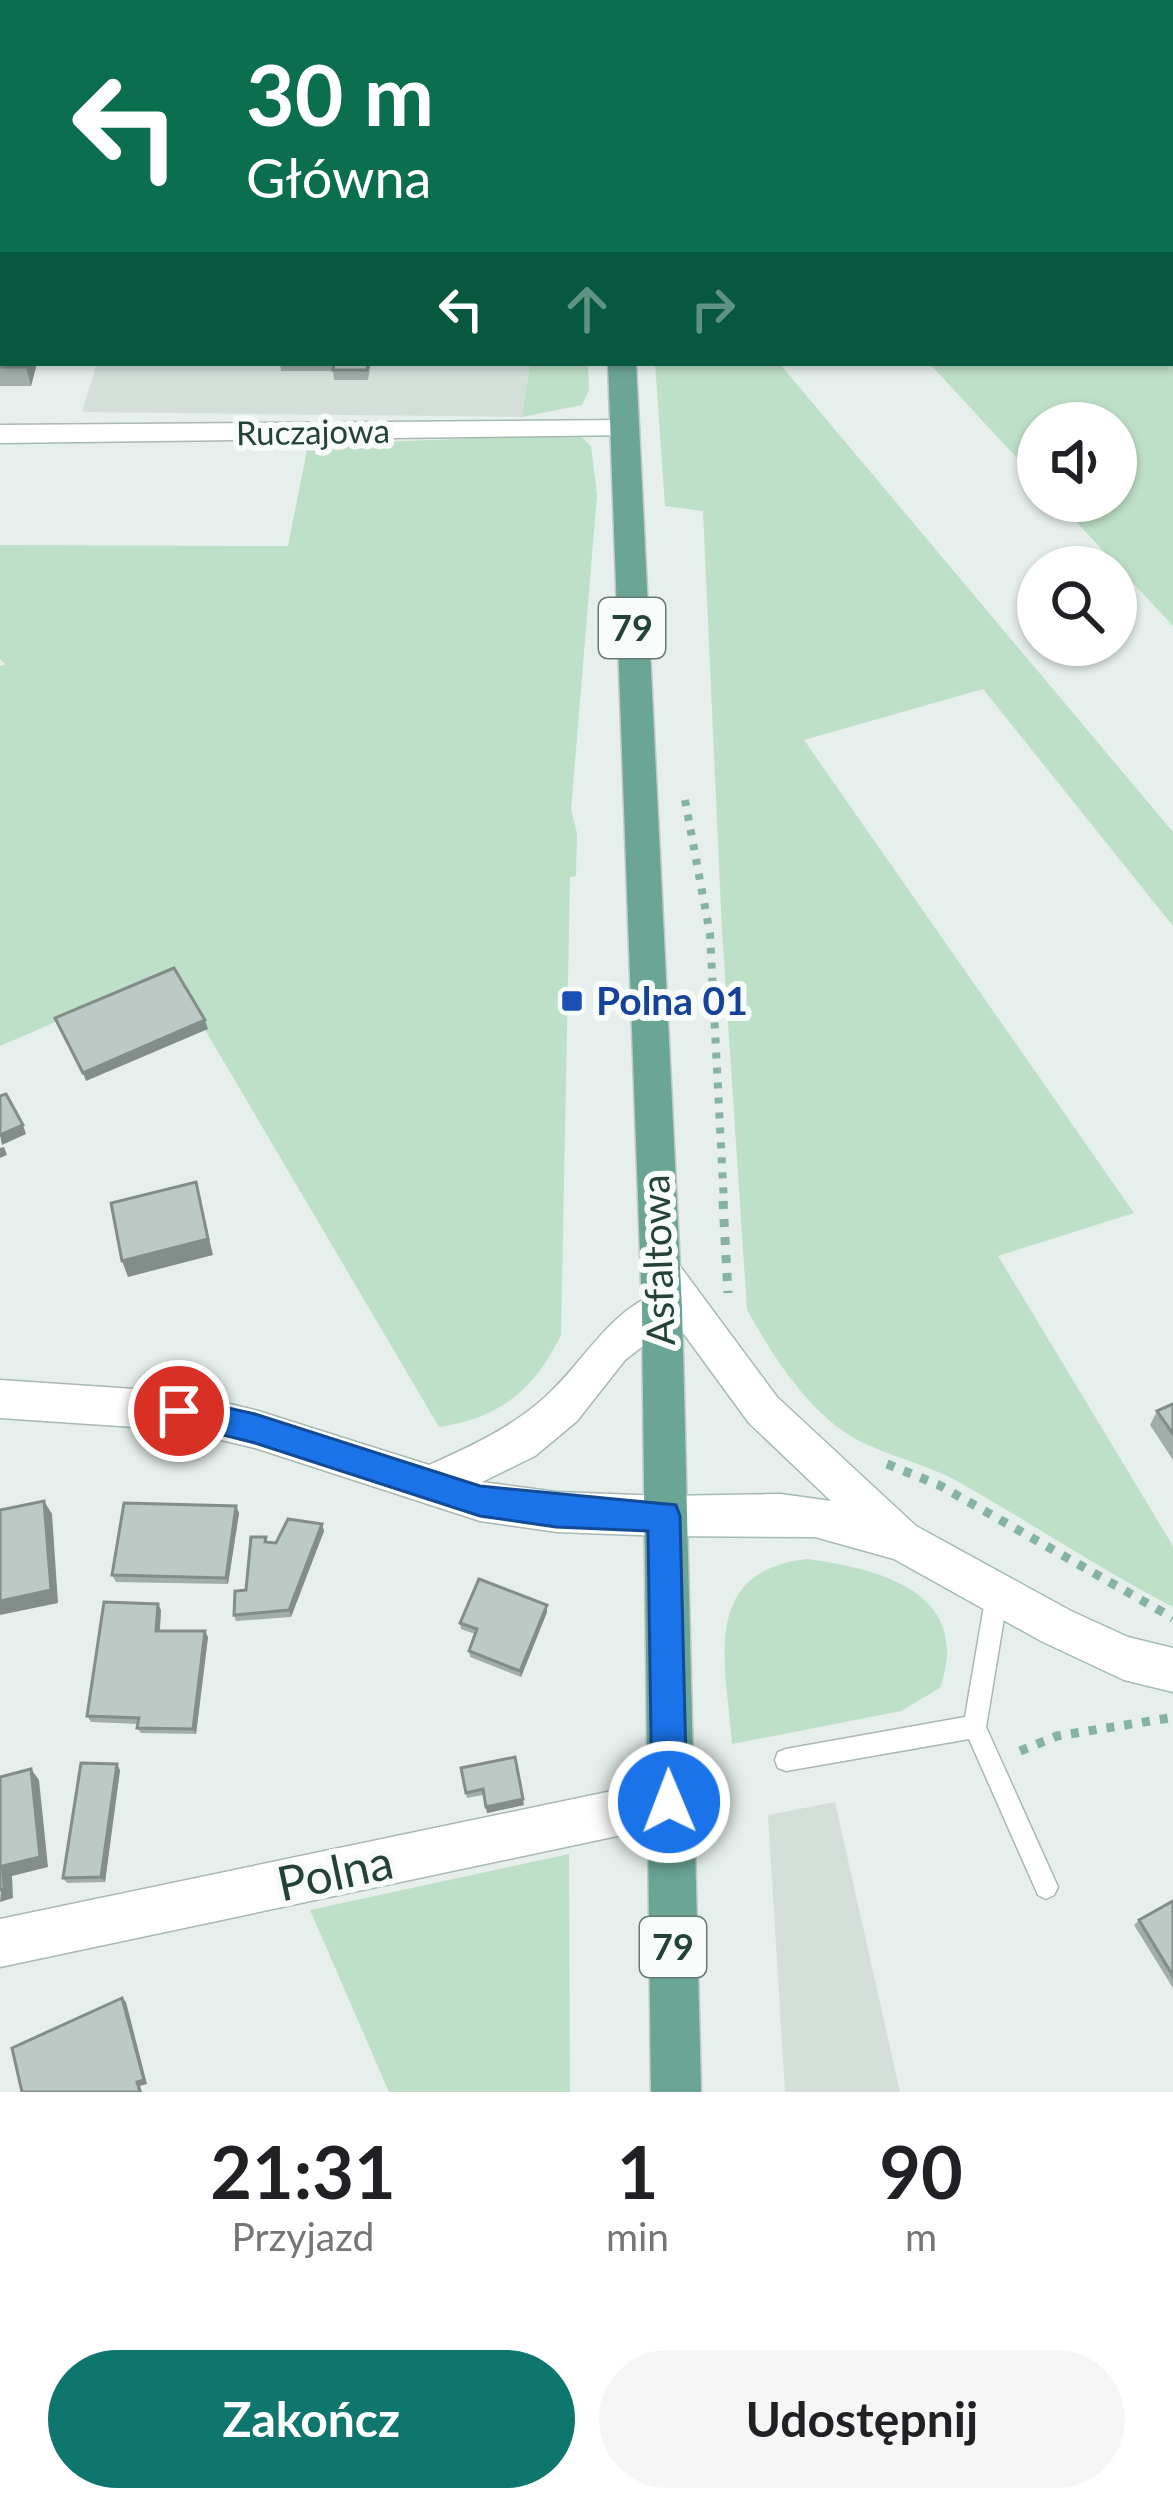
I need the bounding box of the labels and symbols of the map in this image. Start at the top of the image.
street label: Ruczajowa [236,410,390,452]
road number: 79 [599,598,665,658]
place label: Polna 01 [596,977,748,1023]
marker: Polna 01 [559,988,585,1014]
street label: Asfaltowa [631,1174,683,1346]
pin [128,1360,230,1462]
position arrow [606,1739,732,1865]
street label: Polna [272,1832,398,1912]
road number: 79 [640,1917,706,1977]

